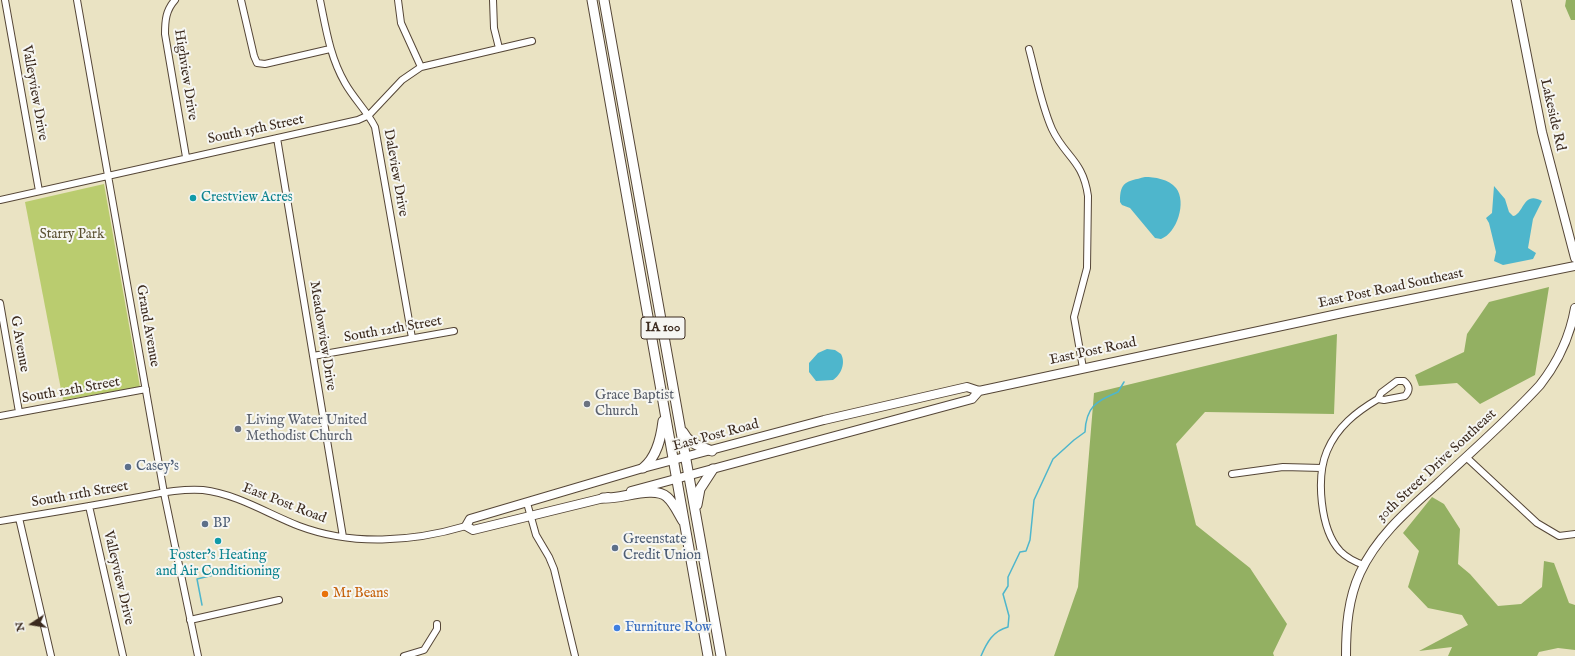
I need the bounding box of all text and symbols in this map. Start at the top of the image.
street label: Highview Drive [170,28,200,122]
street label: Valleyview Drive [17,44,51,142]
street label: Lakeside Rd [1536,77,1568,153]
street label: South 15th Street [207,112,305,148]
street label: Daleview Drive [379,128,411,218]
place label: Crestview Acres [201,190,293,206]
marker: Crestview Acres [188,193,198,203]
park label: Starry Park [40,227,104,243]
street label: East Post Road Southeast [1317,265,1465,313]
street label: Meadowview Drive [305,280,339,392]
street label: Grand Avenue [132,284,162,368]
street label: South 12th Street [343,313,443,347]
street label: G Avenue [6,314,32,374]
road number: IA 100 [641,317,685,339]
street label: East Post Road [1048,335,1138,369]
street label: South 12th Street [21,374,121,408]
place label: Grace Baptist Church [595,388,674,420]
marker: Grace Baptist Church [582,399,592,409]
street label: 30th Street Drive Southeast [1374,406,1500,526]
place label: Living Water United Methodist Church [246,413,367,446]
street label: East Post Road [671,416,761,456]
marker: Living Water United Methodist Church [233,424,243,434]
place label: Casey's [136,459,179,475]
marker: Casey's [123,462,133,472]
street label: South 11th Street [30,478,130,512]
street label: East Post Road [240,480,328,528]
place label: BP [213,516,230,532]
marker: BP [200,519,210,529]
street label: Valleyview Drive [99,529,137,627]
place label: Greenstate Credit Union [623,532,701,564]
marker: Foster's Heating and Air Conditioning [213,536,223,546]
marker: Greenstate Credit Union [610,543,620,553]
place label: Foster's Heating and Air Conditioning [156,548,280,580]
place label: Mr Beans [333,586,388,602]
marker: Mr Beans [320,589,330,599]
north arrow [12,604,52,644]
text: N [12,620,28,633]
place label: Furniture Row [625,620,711,636]
marker: Furniture Row [612,623,622,633]

